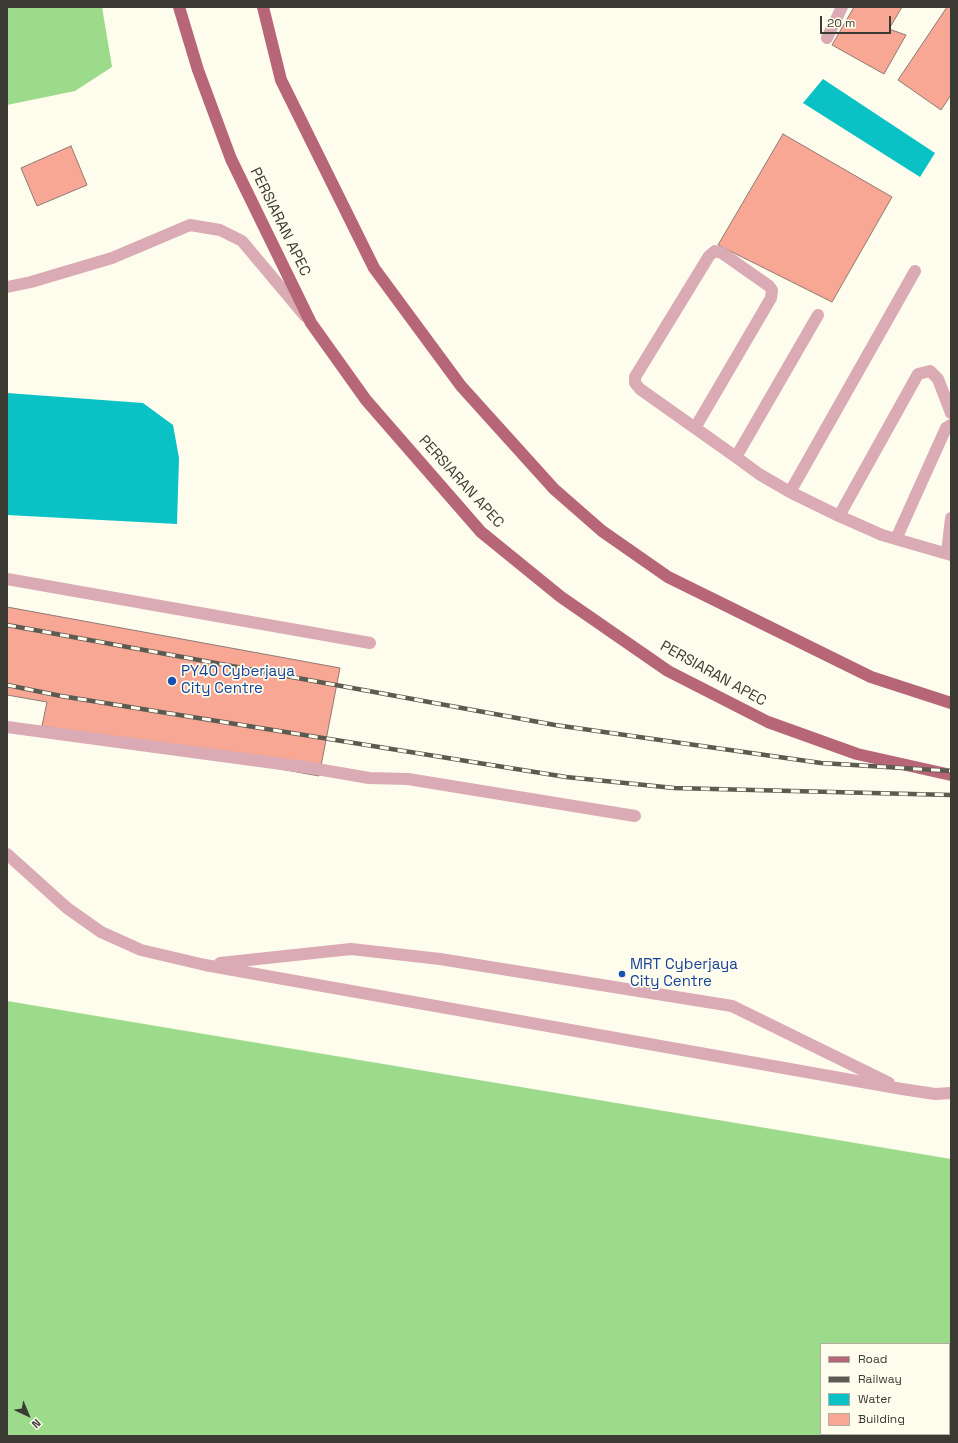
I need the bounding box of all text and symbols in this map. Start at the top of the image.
scale bar [822,8,893,34]
text: 20 m [827,15,855,31]
street label: PERSIARAN APEC [246,165,314,279]
street label: PERSIARAN APEC [415,432,507,532]
street label: PERSIARAN APEC [657,637,769,711]
place label: PY40 Cyberjaya City Centre [181,663,295,698]
marker: PY40 Cyberjaya City Centre [166,675,178,687]
place label: MRT Cyberjaya City Centre [630,956,738,991]
marker: MRT Cyberjaya City Centre [617,969,627,979]
legend [820,1343,950,1435]
text: Road [858,1351,887,1367]
text: Railway [858,1371,902,1387]
text: Water [858,1391,892,1407]
north arrow [8,1395,48,1435]
text: Building [858,1411,905,1427]
text: N [29,1416,44,1431]

